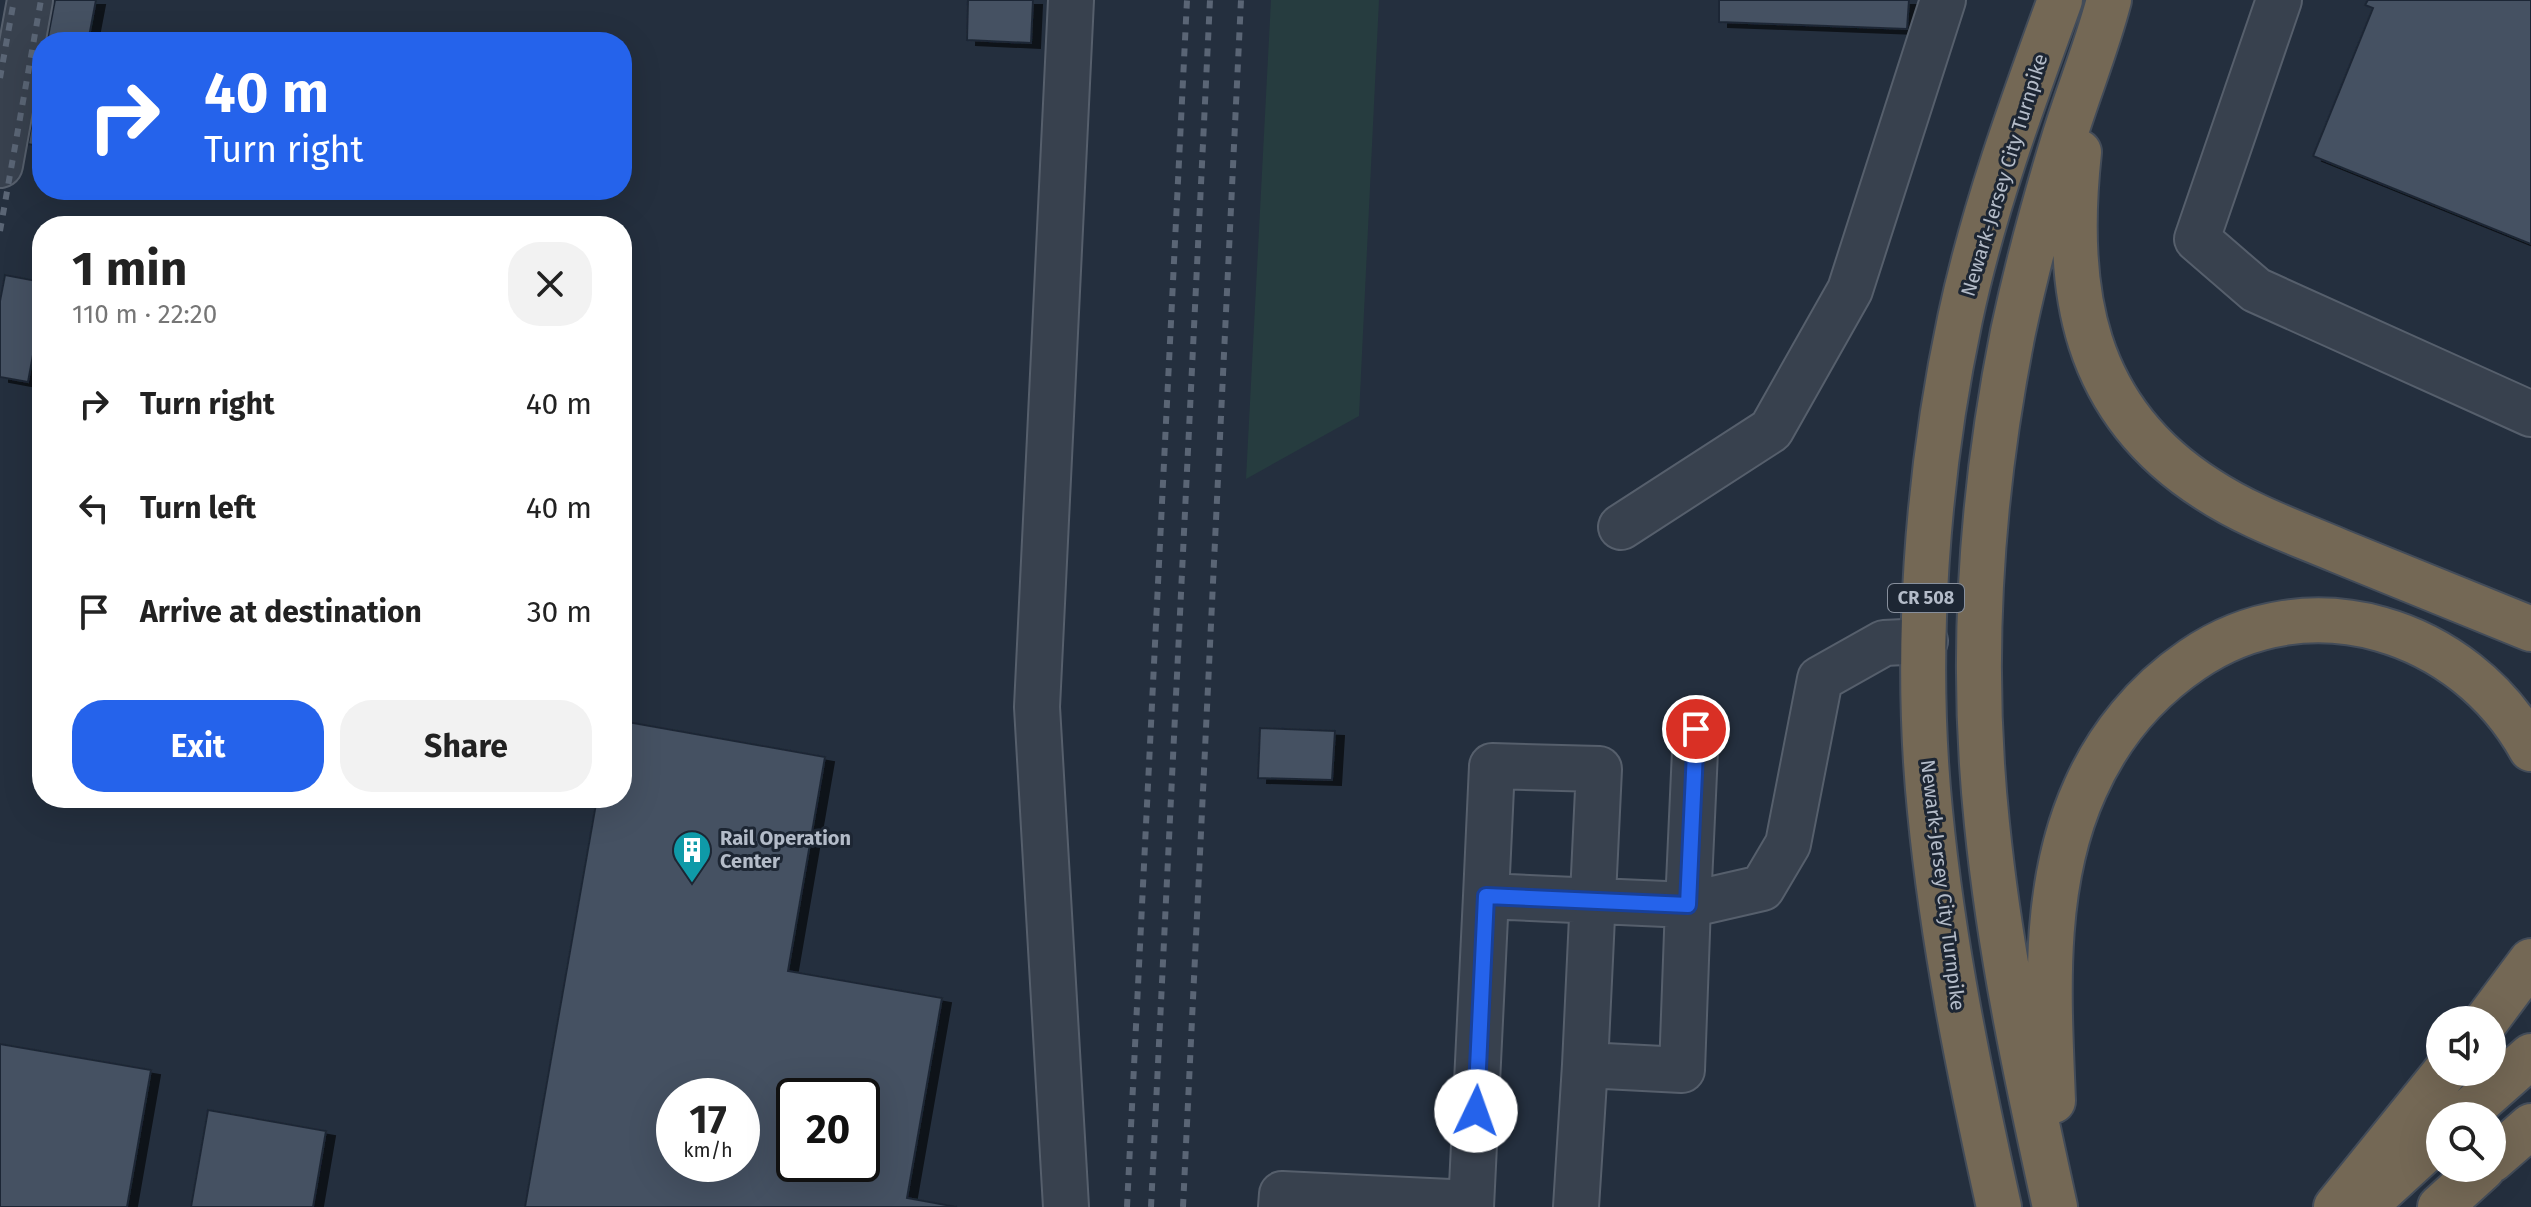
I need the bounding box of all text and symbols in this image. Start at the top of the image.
street label: Newark-Jersey City Turnpike [1956,51,2052,299]
text: 40 m [204,60,329,127]
icon: right [72,64,176,168]
text: Turn right [204,128,364,172]
text: 1 min [72,240,187,298]
button: close [508,242,592,326]
text: 110 m · 22:20 [72,299,217,330]
icon: right [72,382,116,426]
text: Turn right [140,386,275,422]
text: 40 m [526,386,592,422]
icon: left [72,486,116,530]
text: Turn left [140,490,256,526]
text: 40 m [526,490,592,526]
road number: CR 508 [1888,584,1964,612]
icon: arrive [72,590,116,634]
text: Arrive at destination [140,594,422,630]
text: 30 m [527,594,592,630]
pin [1662,695,1730,763]
button: Exit [72,700,324,792]
button: Share [340,700,592,792]
icon: arrive [1674,707,1718,751]
street label: Newark-Jersey City Turnpike [1916,758,1970,1012]
place label: Rail Operation Center [720,826,851,873]
building icon: Rail Operation Center [671,829,713,884]
map controls [2426,1006,2506,1182]
button: sound [2426,1006,2506,1086]
position arrow [1434,1069,1518,1153]
speed limit sign: 20 [776,1078,880,1182]
text: 17 [689,1096,727,1144]
button: search [2426,1102,2506,1182]
text: km/h [683,1138,733,1162]

